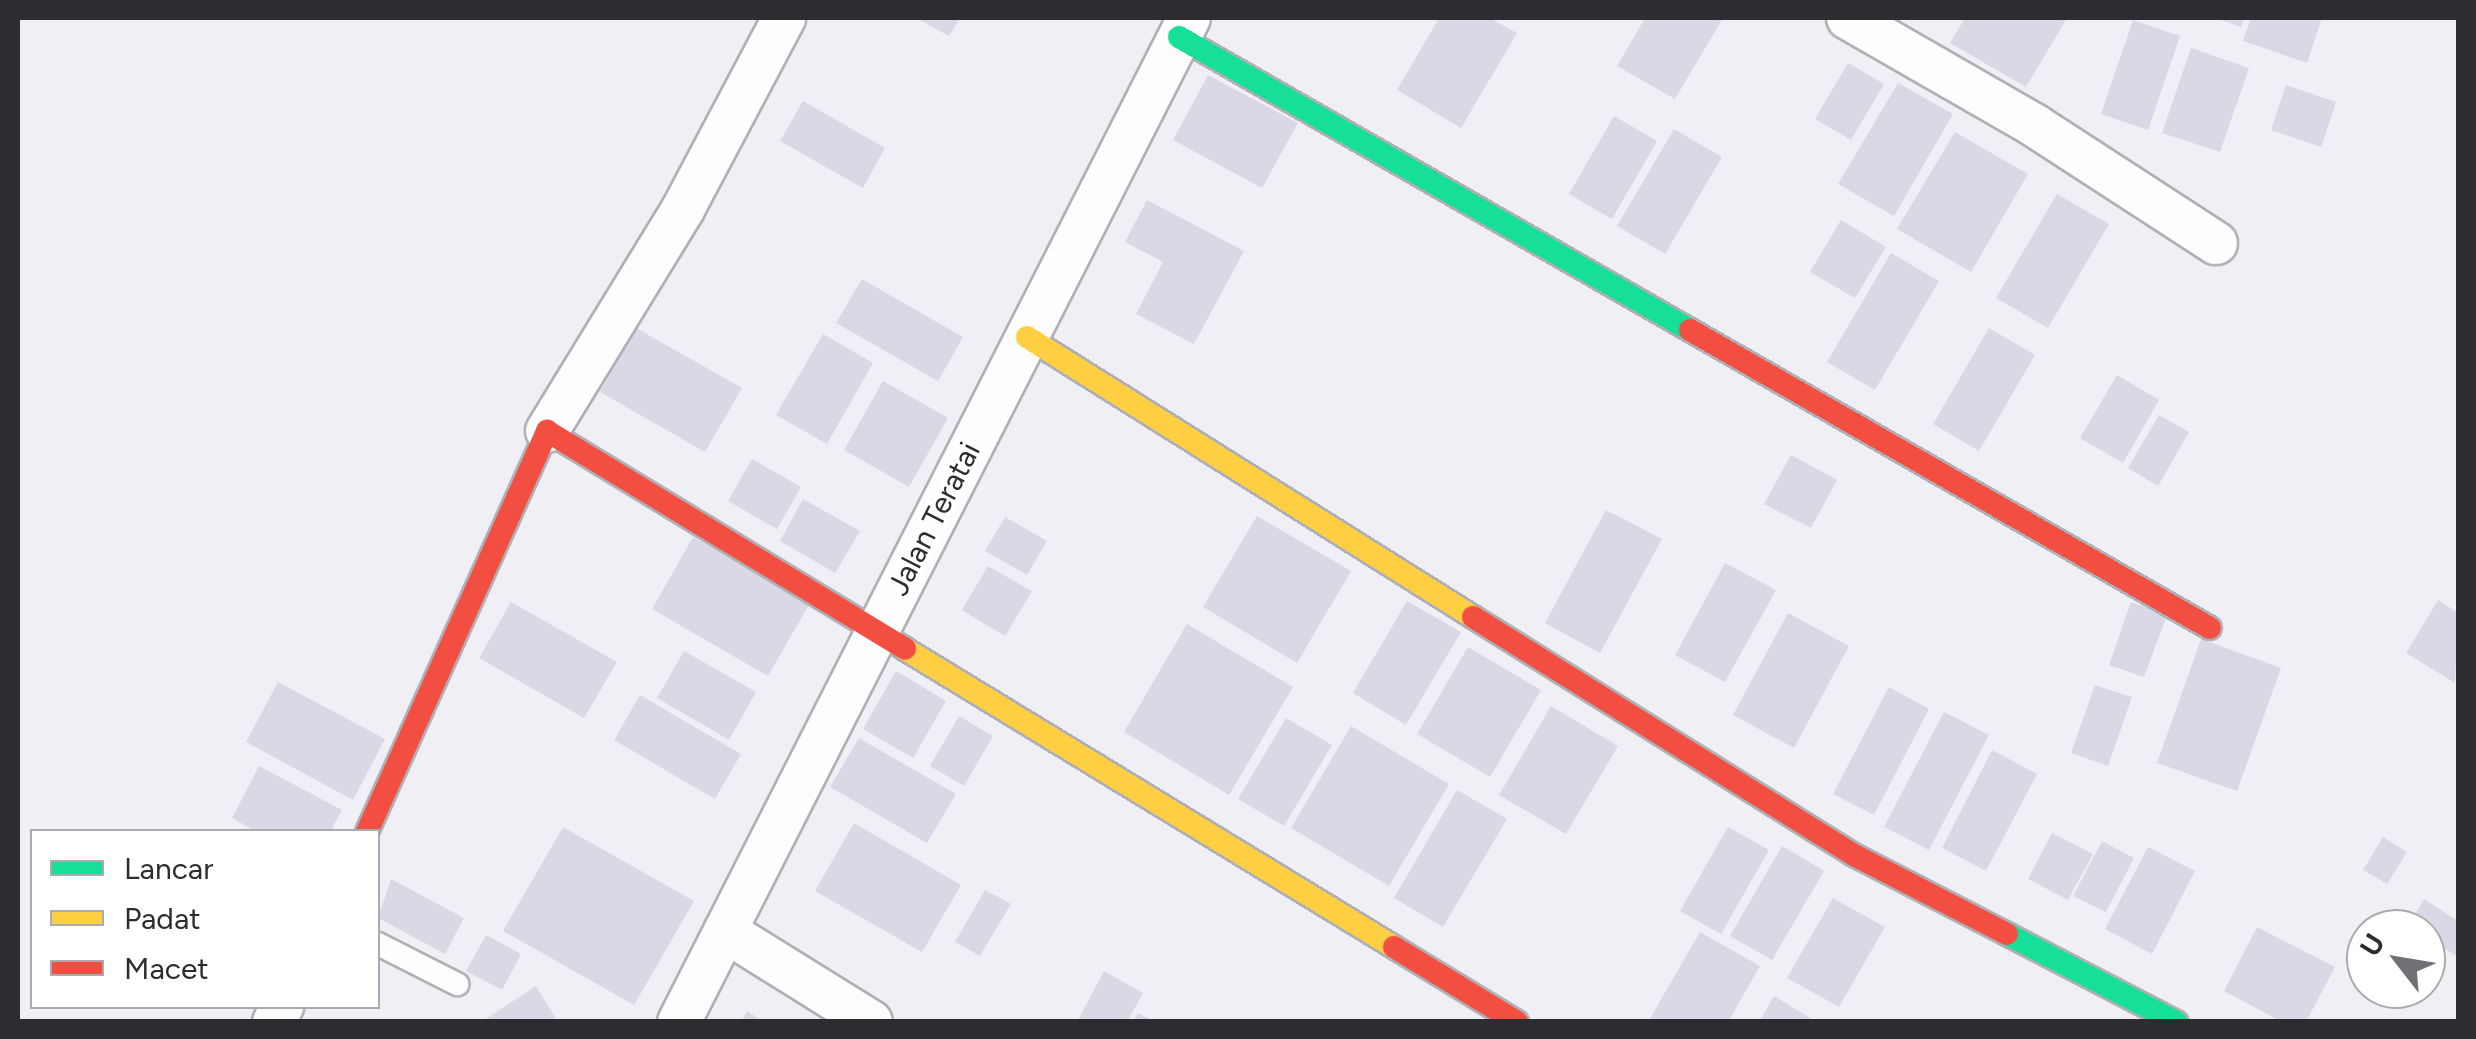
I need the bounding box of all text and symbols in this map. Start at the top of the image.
street label: Jalan Teratai [880,436,988,602]
legend [30,829,380,1009]
text: Lancar [124,850,213,887]
text: Padat [124,900,201,937]
north arrow [2346,909,2446,1009]
text: U [2352,927,2392,962]
text: Macet [124,950,209,987]

